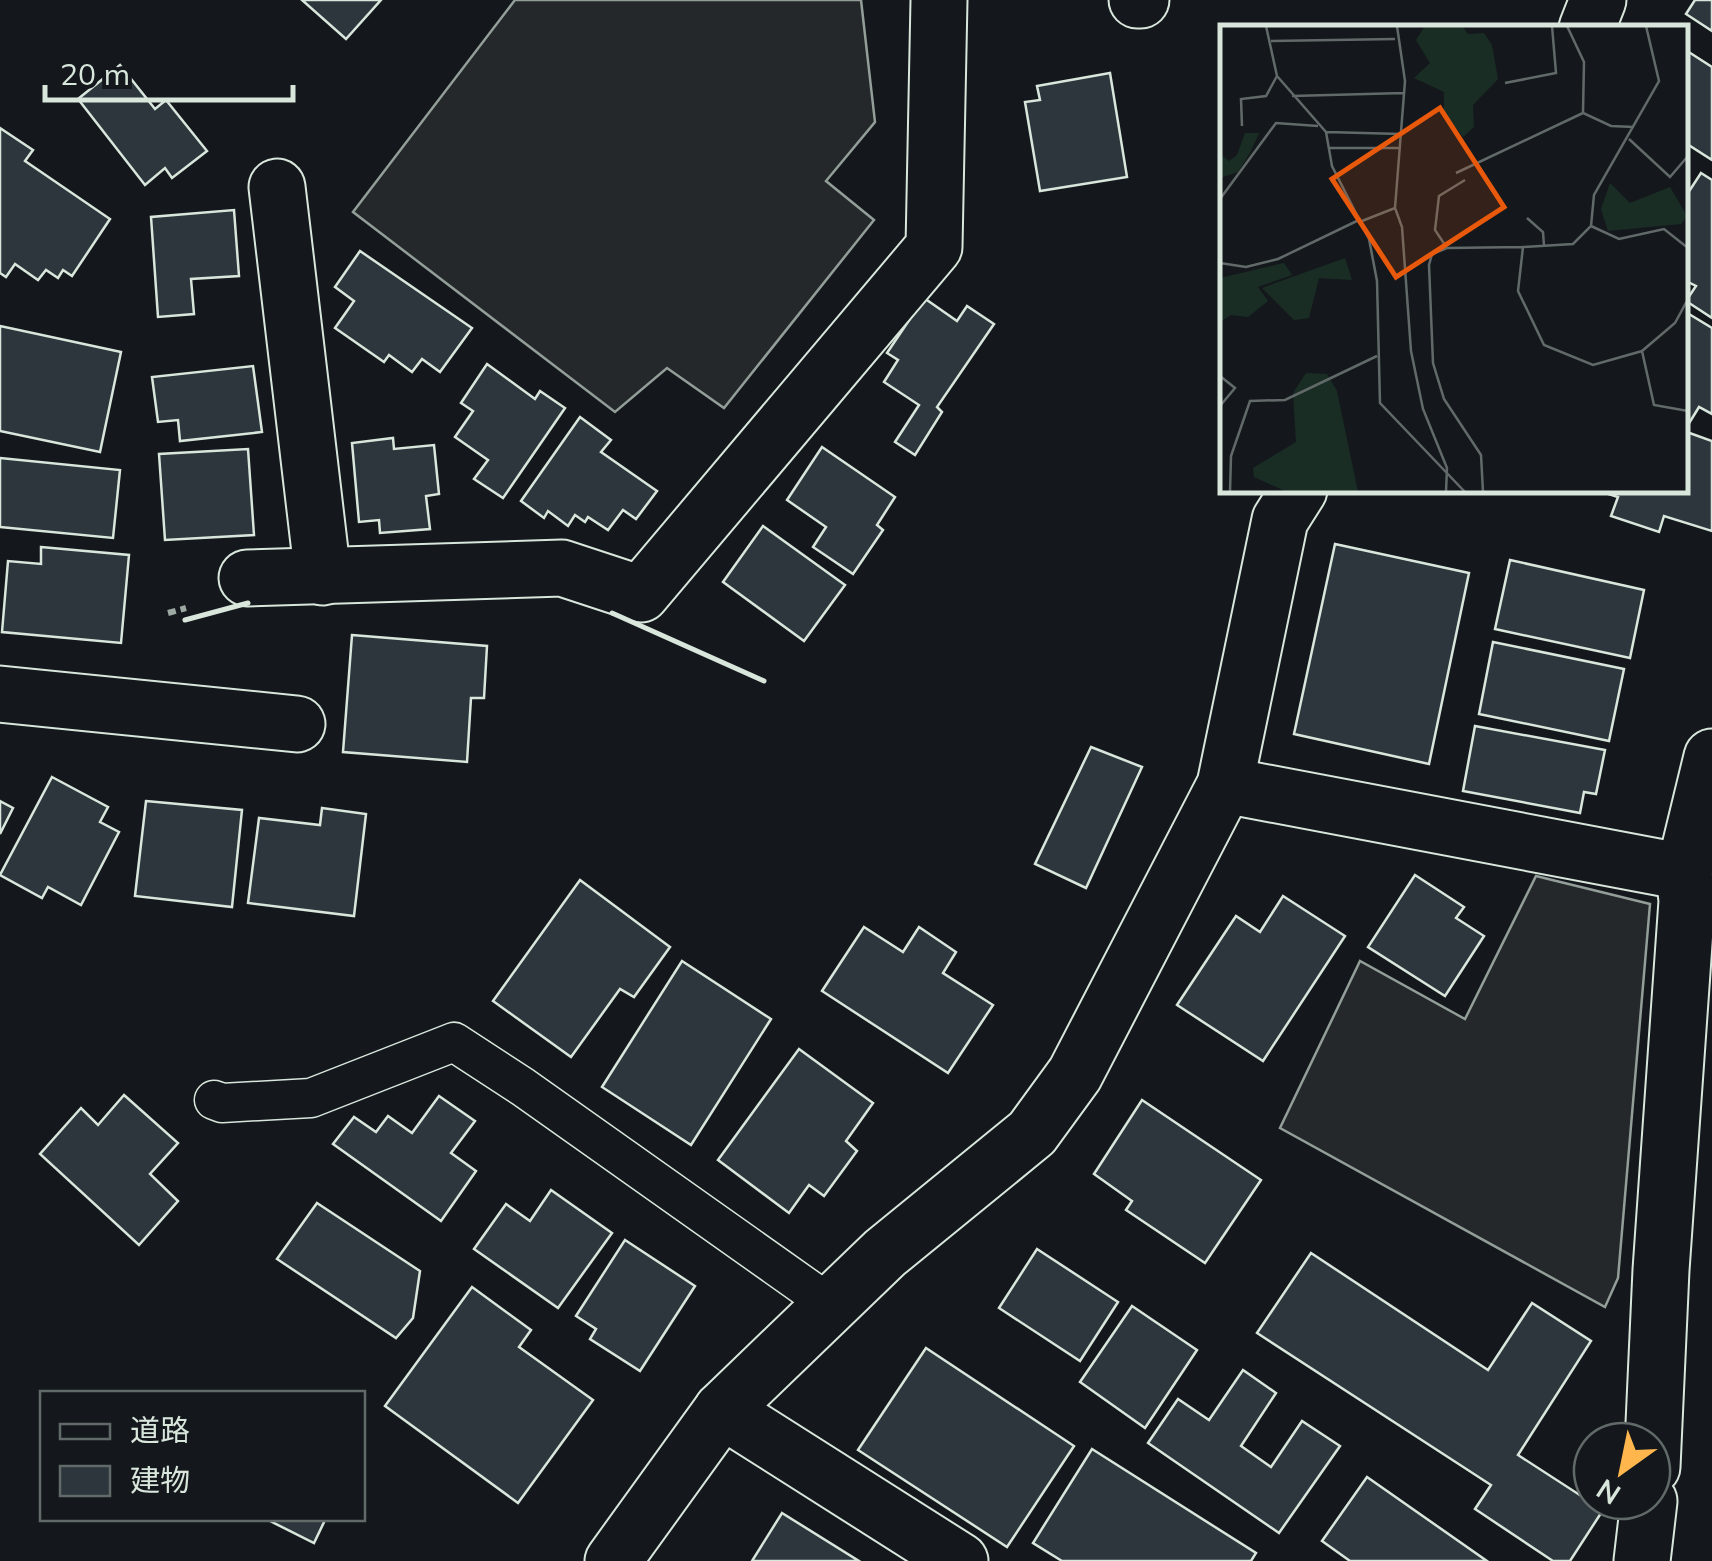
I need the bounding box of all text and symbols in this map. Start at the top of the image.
inset map [1220,25,1687,492]
scale bar [45,40,292,102]
text: 20 m [60,55,130,93]
legend [40,1391,365,1521]
text: 道路 [130,1411,190,1449]
north arrow [1572,1421,1672,1521]
text: 建物 [130,1461,190,1499]
text: N [1590,1472,1627,1513]

